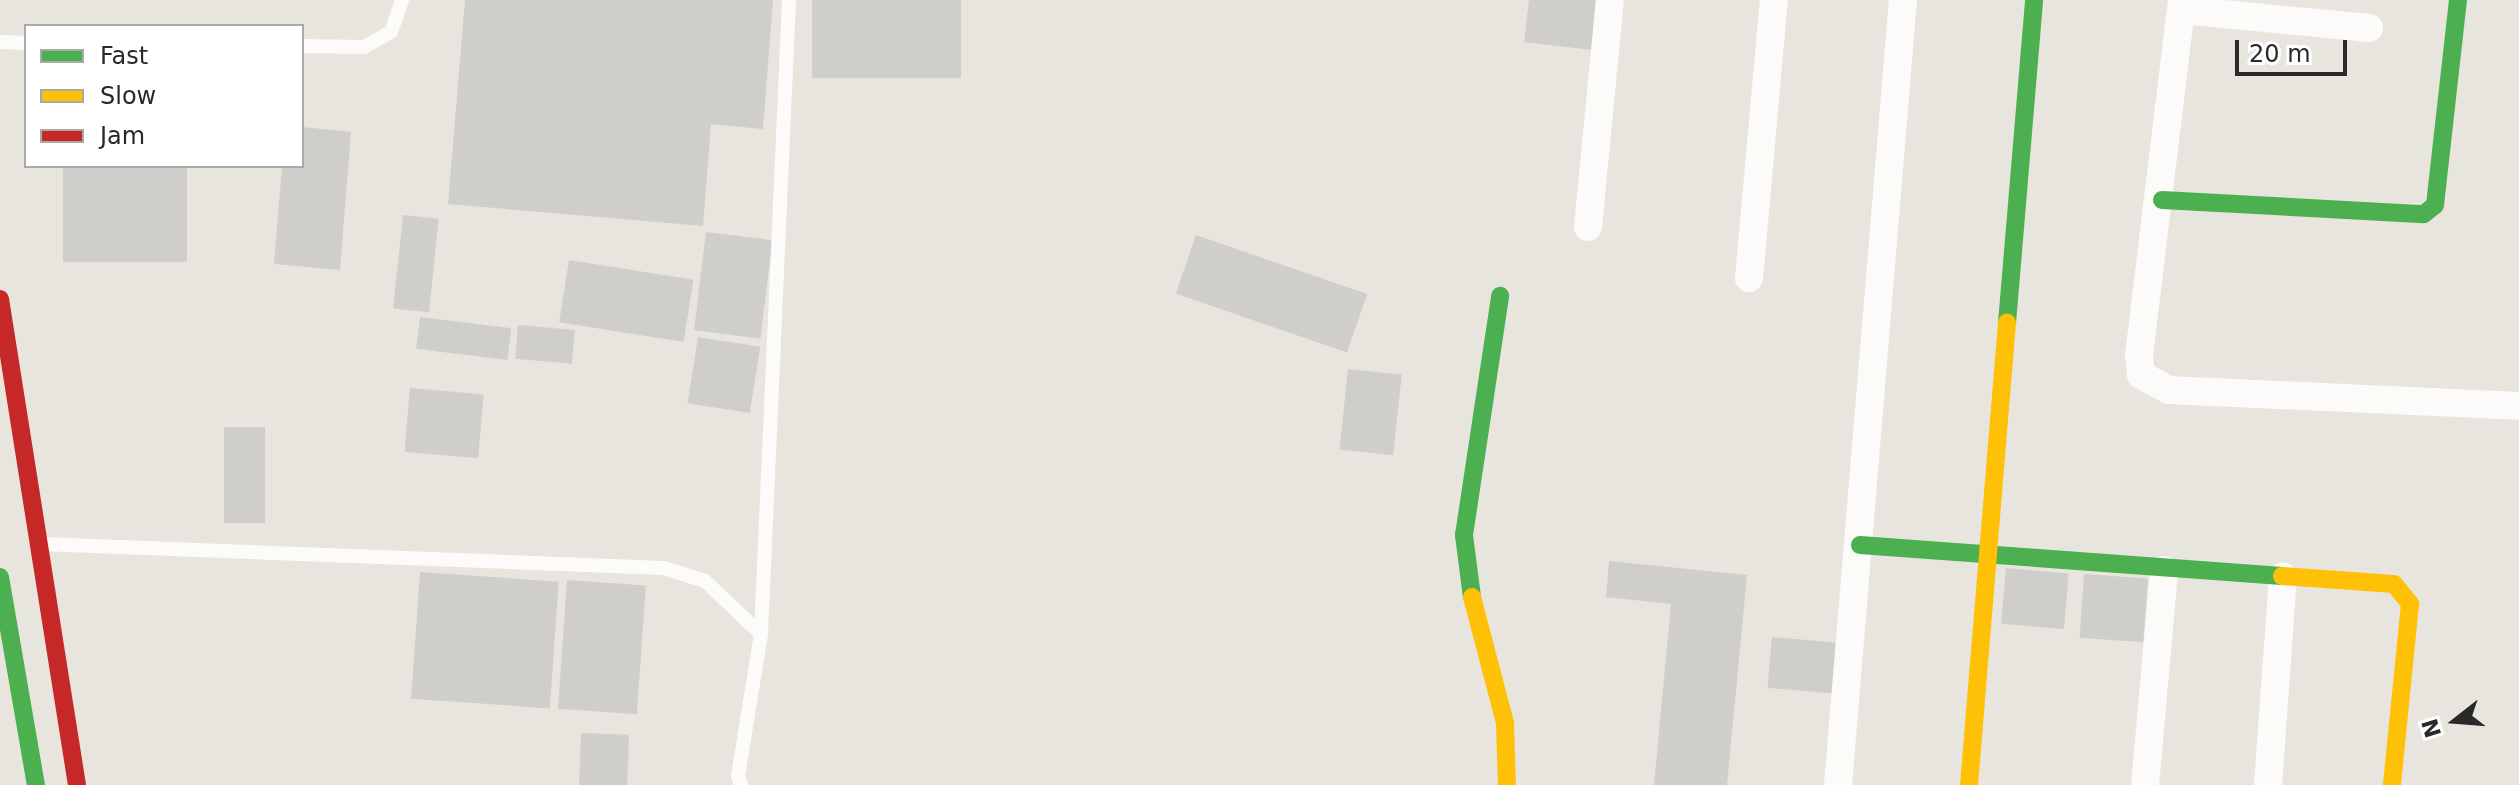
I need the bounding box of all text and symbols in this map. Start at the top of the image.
legend [24,24,304,168]
scale bar [2239,24,2351,74]
text: 20 m [2249,40,2311,68]
text: Fast [100,42,148,70]
text: Slow [100,82,156,110]
text: Jam [100,122,145,150]
north arrow [2415,681,2495,761]
text: N [2417,716,2446,741]

